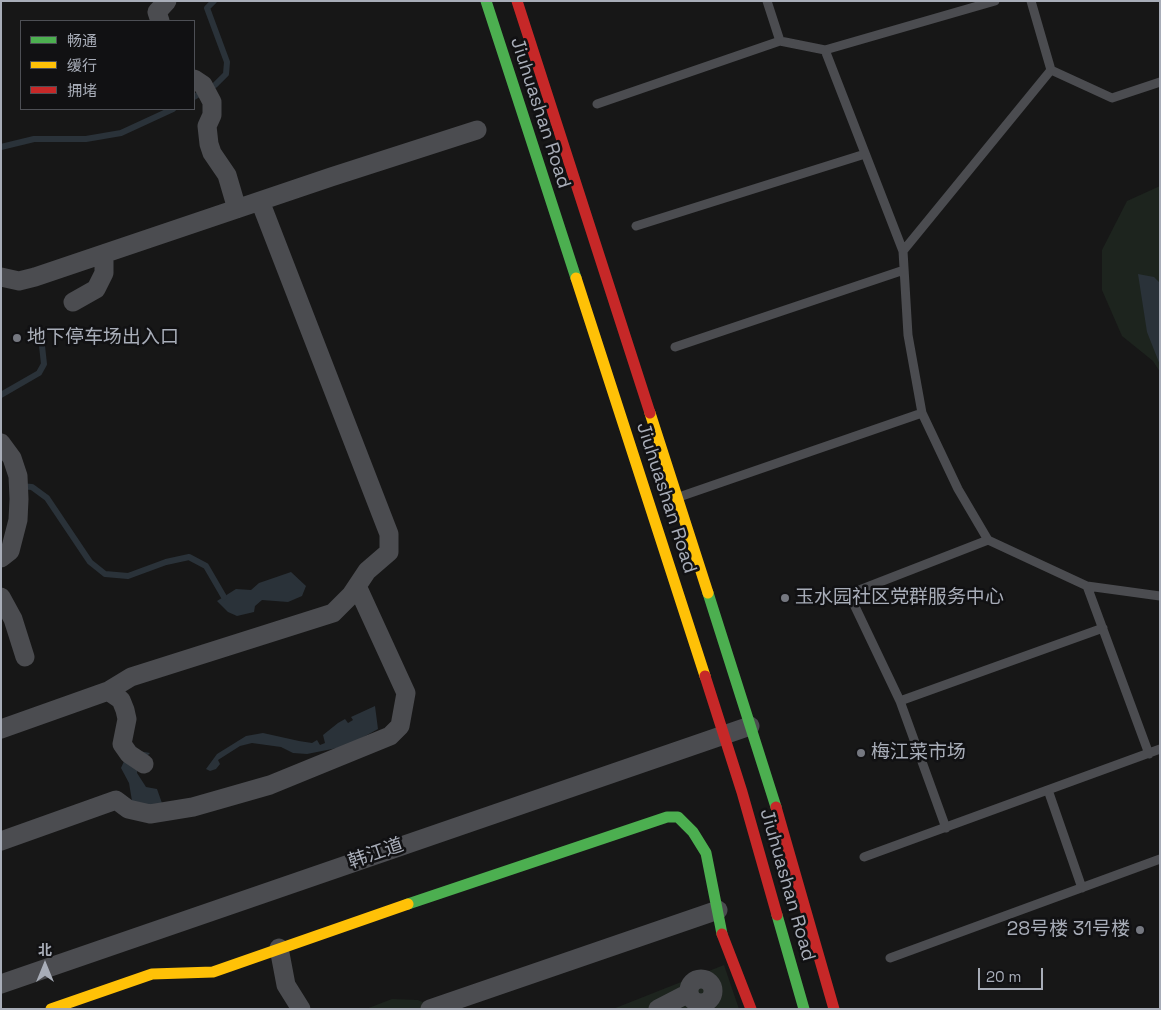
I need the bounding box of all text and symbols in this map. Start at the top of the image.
legend [20,20,195,110]
text: 畅通 [67,31,97,50]
street label: Jiuhuashan Road [505,35,575,191]
text: 缓行 [67,56,97,75]
text: 拥堵 [67,81,97,100]
place label: 地下停车场出入口 [27,327,179,349]
marker: 地下停车场出入口 [11,332,23,344]
street label: Jiuhuashan Road [631,420,701,576]
place label: 玉水园社区党群服务中心 [795,587,1004,609]
marker: 玉水园社区党群服务中心 [779,592,791,604]
place label: 梅江菜市场 [871,742,966,764]
marker: 梅江菜市场 [855,747,867,759]
street label: Jiuhuashan Road [754,806,820,964]
street label: 韩江道 [345,834,407,874]
place label: 28号楼 31号楼 [1007,919,1130,941]
marker: 28号楼 31号楼 [1134,924,1146,936]
north arrow [20,940,70,990]
text: 北 [38,941,52,959]
scale bar [981,958,1046,990]
text: 20 m [986,967,1021,986]

